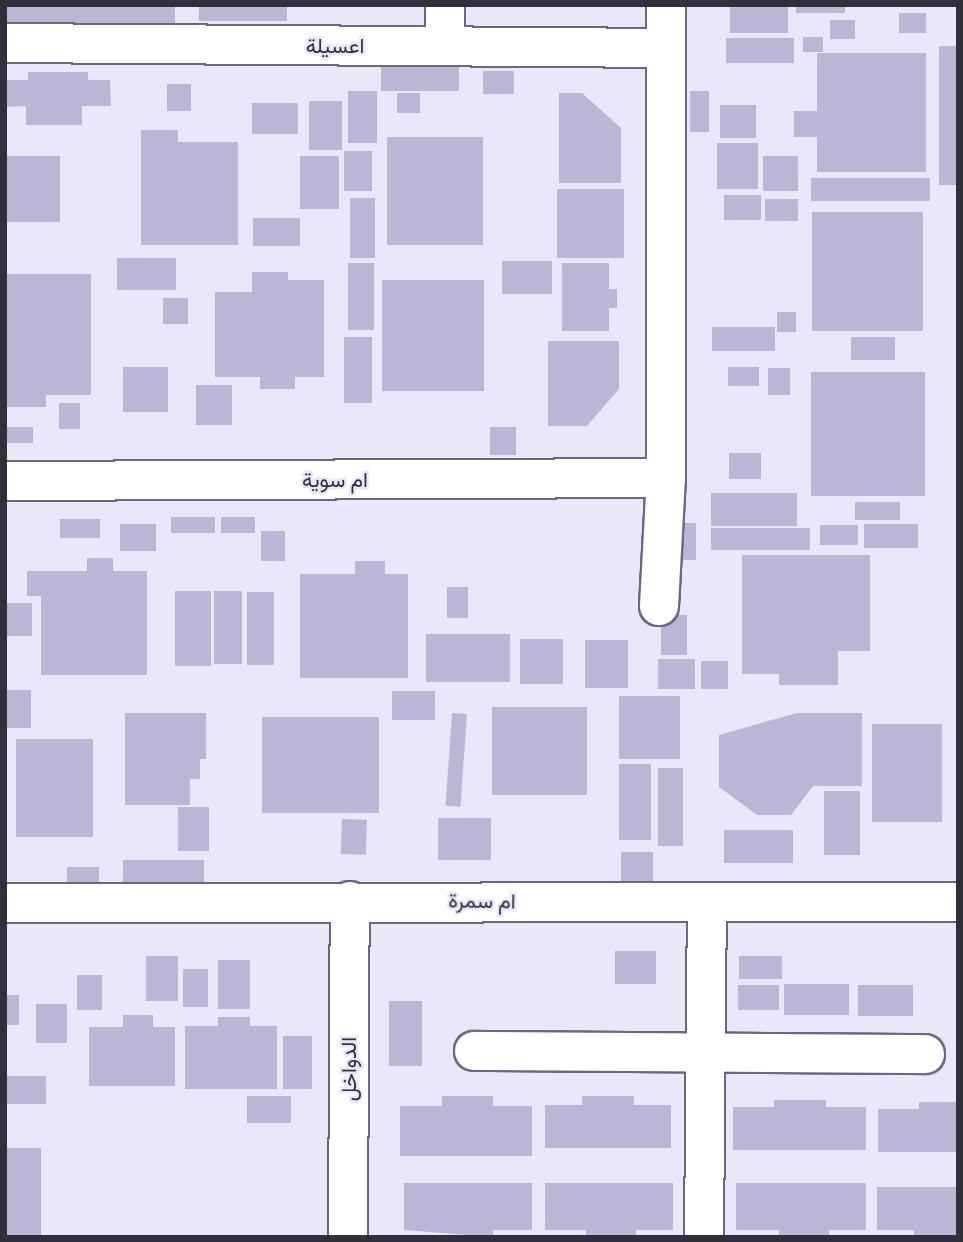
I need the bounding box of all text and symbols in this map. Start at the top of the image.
street label: اعسيلة [306,33,364,59]
street label: ام سوية [302,467,368,493]
street label: ام سمرة [448,888,516,914]
street label: الدواخل [336,1037,362,1101]

